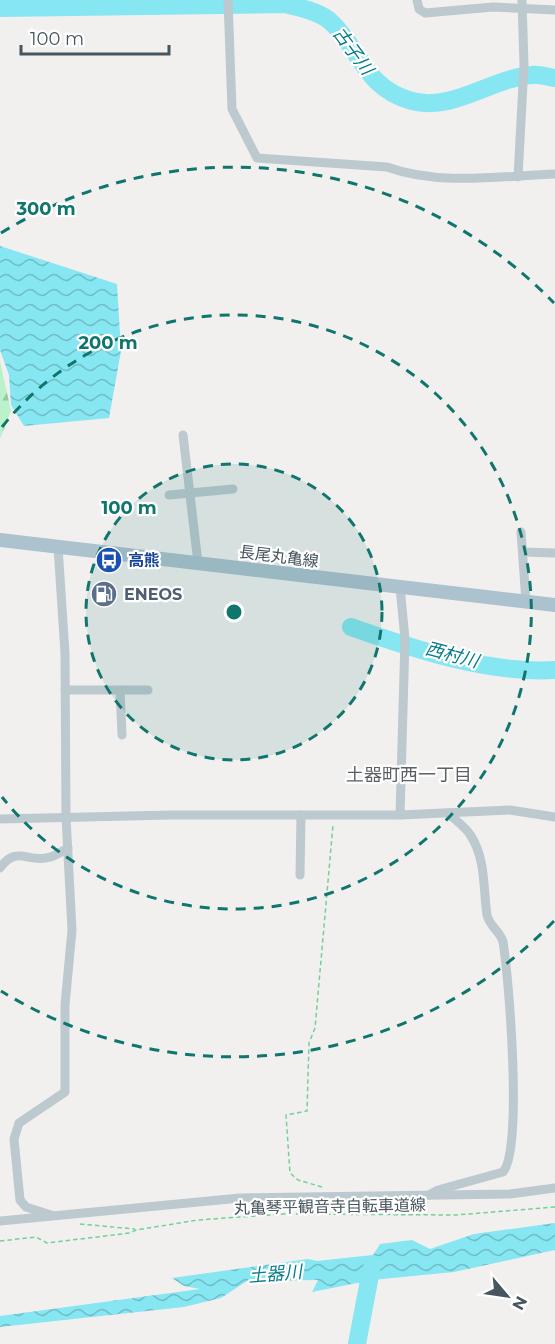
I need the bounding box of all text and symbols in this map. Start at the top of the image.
scale bar [21,18,170,56]
water label: 古子川 [328,23,379,81]
text: 100 m [30,28,84,50]
text: 300 m [15,198,76,220]
text: 200 m [78,332,138,354]
text: 100 m [101,497,157,519]
street label: 長尾丸亀線 [238,542,320,571]
bus stop icon: 高熊 [94,545,124,575]
place label: 高熊 [128,551,160,570]
fuel station icon: ENEOS [89,579,119,609]
place label: ENEOS [124,585,182,604]
centre of rings [224,602,244,622]
water label: 西村川 [423,637,483,673]
district label: 土器町西一丁目 [346,764,472,786]
street label: 丸亀琴平観音寺自転車道線 [234,1195,426,1218]
water label: 土器川 [247,1261,305,1287]
north arrow [477,1266,537,1326]
text: N [508,1293,531,1313]

